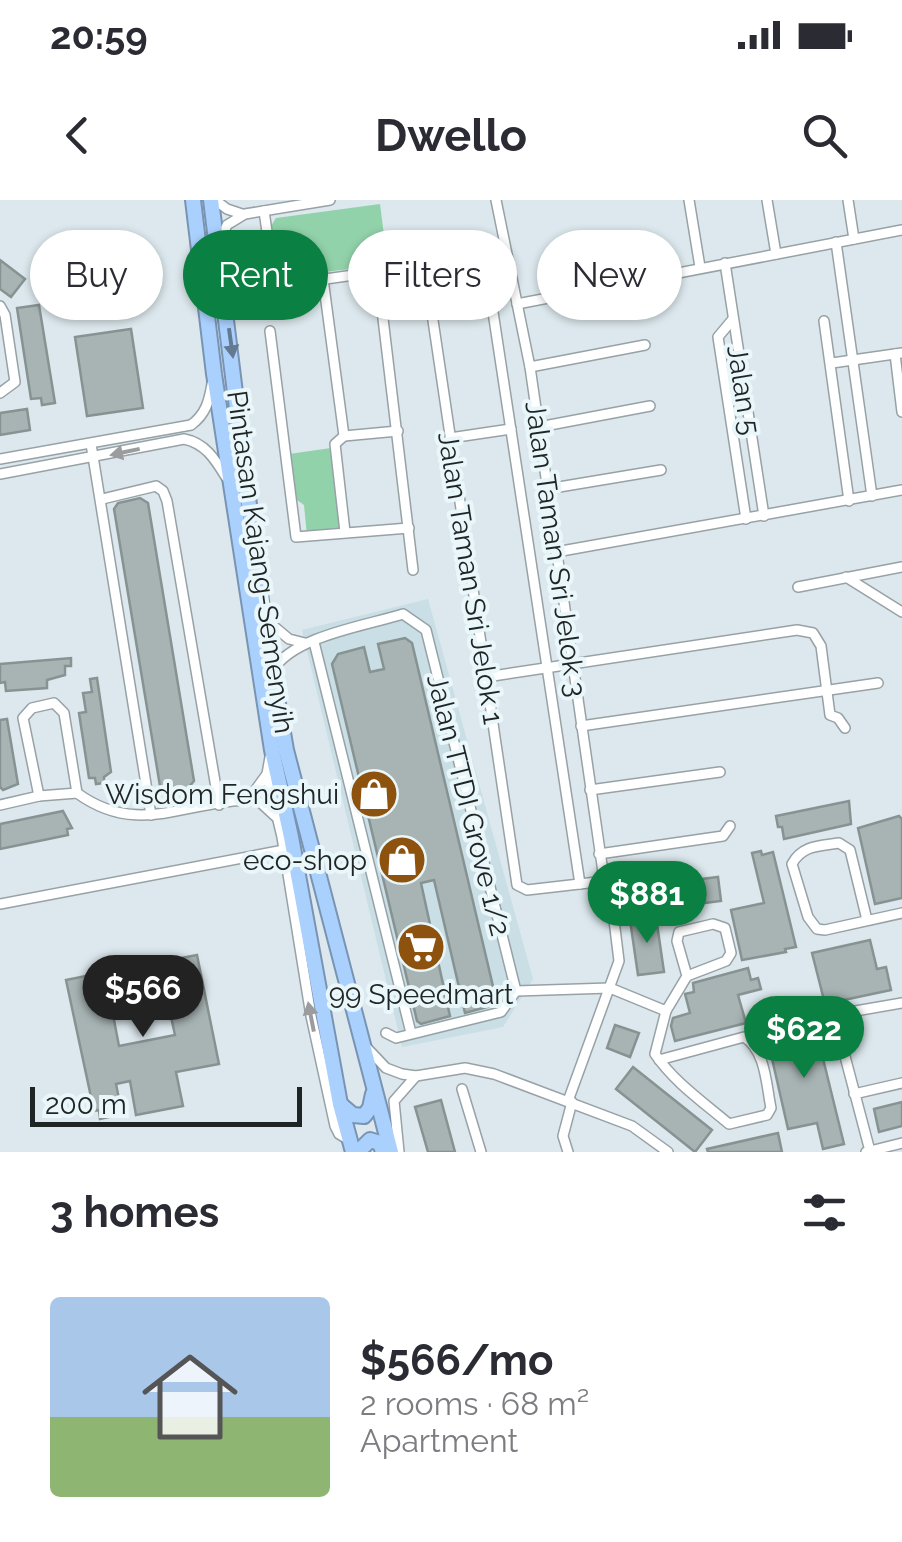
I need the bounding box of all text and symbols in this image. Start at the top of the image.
text: 20:59 [50,13,148,58]
icon: back [50,108,105,163]
icon: search [797,108,852,163]
text: Dwello [375,109,527,162]
chip: Buy [30,230,163,320]
chip: Rent [183,230,328,320]
chip: Filters [348,230,517,320]
chip: New [537,230,682,320]
one-way arrow [224,328,240,360]
street label: Jalan 5 [720,343,767,437]
street label: Pintasan Kajang-Semenyih [220,388,301,736]
street label: Jalan Taman Sri Jelok 3 [518,399,593,699]
street label: Jalan Taman Sri Jelok 1 [431,430,510,726]
one-way arrow [109,444,140,460]
street label: Jalan TTDI Grove 1/2 [420,671,517,939]
shop icon: Wisdom Fengshui [348,768,400,820]
place label: Wisdom Fengshui [105,778,339,811]
shop icon: eco-shop [376,834,428,886]
place label: eco-shop [243,844,367,877]
pin: $881 [588,861,706,946]
text: $881 [610,875,684,912]
supermarket icon: 99 Speedmart [395,921,447,973]
pin: $566 [84,955,202,1040]
text: $566 [105,969,181,1006]
place label: 99 Speedmart [329,978,514,1011]
pin: $622 [745,996,863,1081]
one-way arrow [303,1001,319,1032]
text: $622 [766,1010,842,1047]
scale bar [30,1082,302,1126]
text: 200 m [45,1088,127,1121]
icon: filters [797,1185,852,1240]
text: 3 homes [50,1188,219,1237]
text: $566/mo [360,1336,553,1385]
icon: home [130,1337,250,1457]
text: 2 rooms · 68 m² [360,1385,589,1422]
text: Apartment [360,1422,518,1459]

